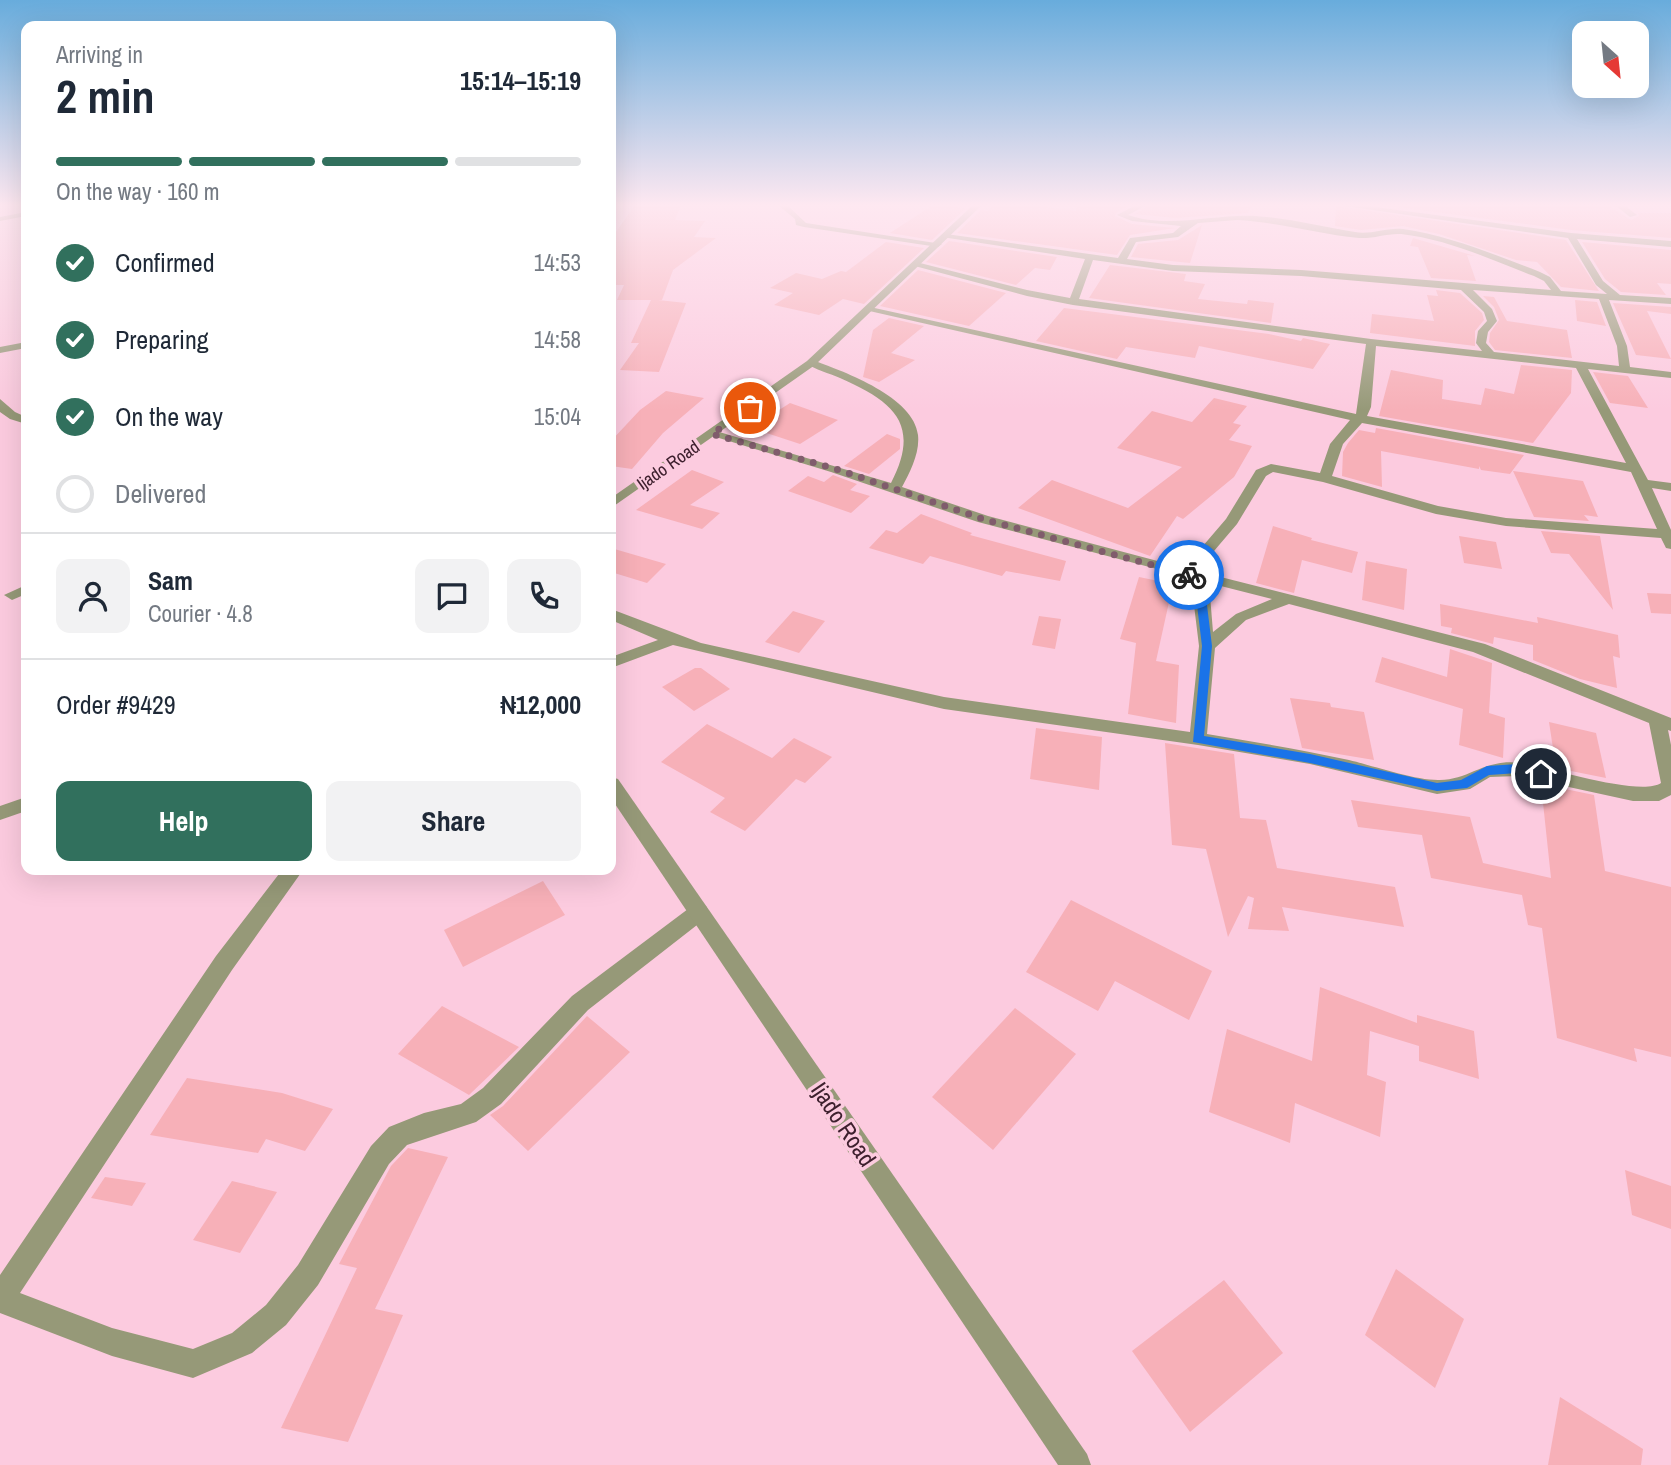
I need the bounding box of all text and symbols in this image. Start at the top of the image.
north arrow [1572,21,1648,98]
map controls [1572,21,1649,98]
text: Arriving in [56,39,143,70]
text: 15:14–15:19 [460,63,581,98]
text: 2 min [56,65,155,127]
text: On the way · 160 m [56,176,220,207]
icon: check [56,244,94,282]
text: Confirmed [115,245,215,280]
text: 14:53 [534,247,581,278]
icon: check [56,321,94,359]
text: Preparing [115,322,209,357]
text: 14:58 [534,324,581,355]
pin [720,378,780,438]
icon: bag [731,389,769,427]
icon: check [56,398,94,436]
text: On the way [115,399,223,434]
text: 15:04 [534,401,581,432]
street label: Ijado Road [632,434,704,496]
text: Delivered [115,476,206,511]
courier [1154,540,1224,610]
icon: bike [1170,556,1208,594]
button: person [56,559,130,633]
button: chat [415,559,489,633]
button: phone [507,559,581,633]
text: Sam [148,563,193,598]
text: Courier · 4.8 [148,598,253,629]
text: Order #9429 [56,687,176,722]
text: ₦12,000 [500,687,581,722]
pin [1511,744,1571,804]
icon: home [1522,755,1560,793]
button: Help [56,781,312,861]
button: Share [326,781,581,861]
street label: Ijado Road [804,1076,884,1172]

